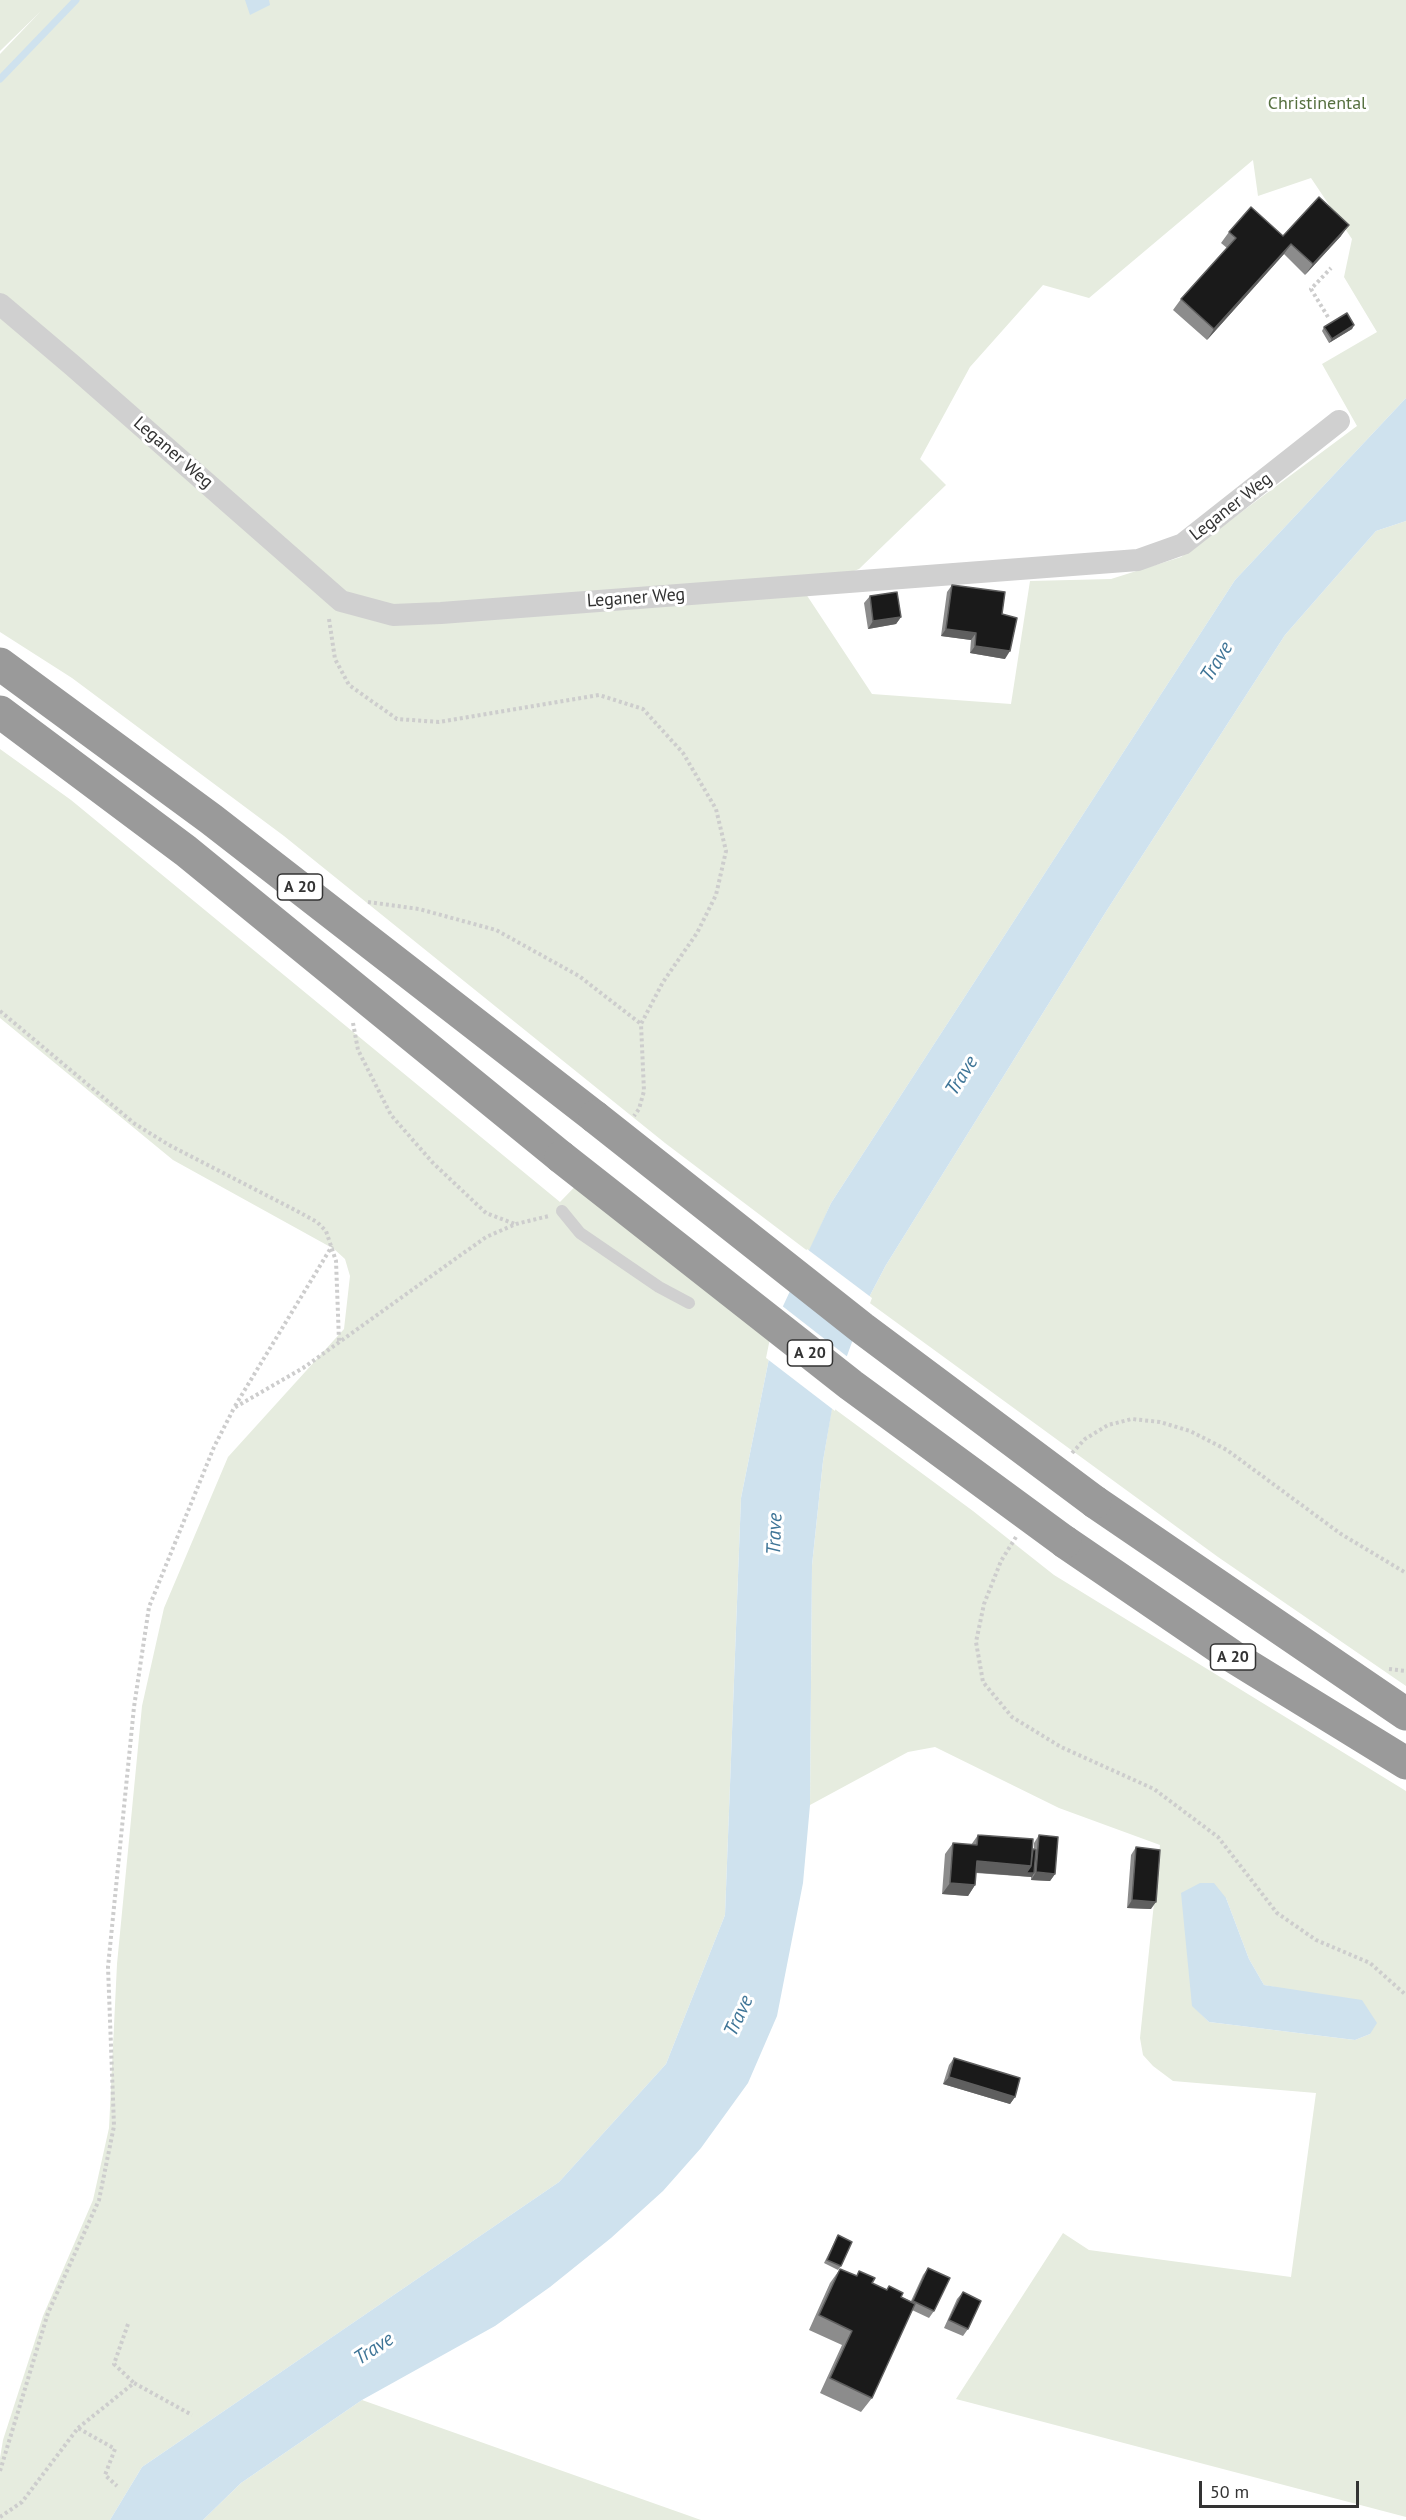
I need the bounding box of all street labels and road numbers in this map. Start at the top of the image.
street label: Leganer Weg [129,413,217,493]
street label: Leganer Weg [1186,468,1276,546]
street label: Leganer Weg [586,584,686,612]
road number: A 20 [278,874,322,900]
road number: A 20 [788,1340,832,1366]
road number: A 20 [1210,1644,1256,1670]

